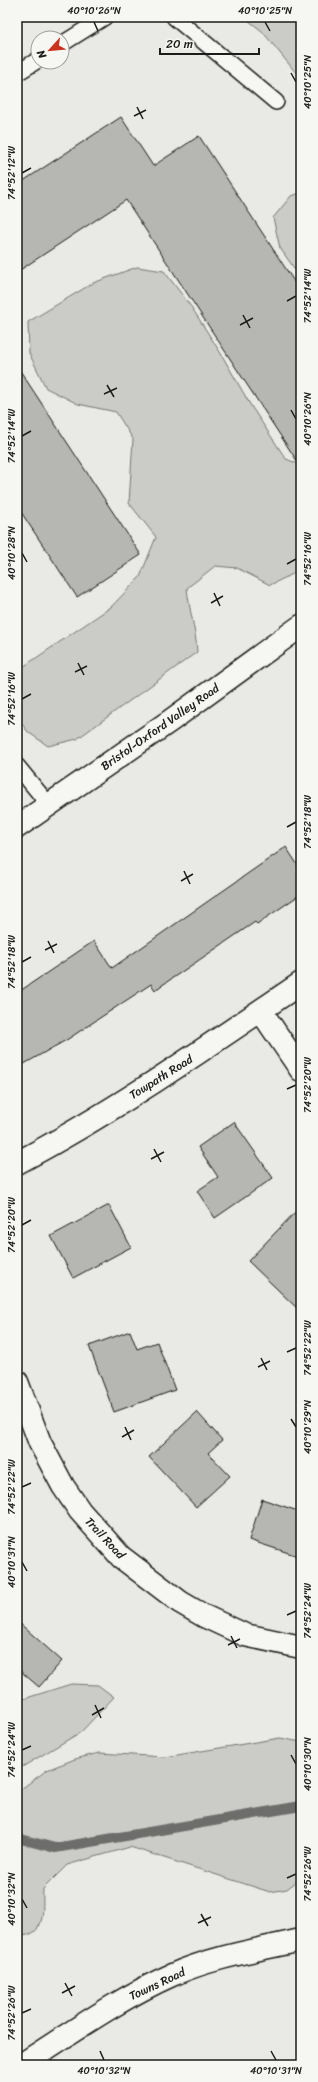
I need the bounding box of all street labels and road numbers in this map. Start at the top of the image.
street label: Bristol-Oxford Valley Road [96,677,225,776]
street label: Towpath Road [125,1048,198,1105]
street label: Trail Road [79,1511,131,1565]
street label: Towns Road [125,1961,190,2007]

